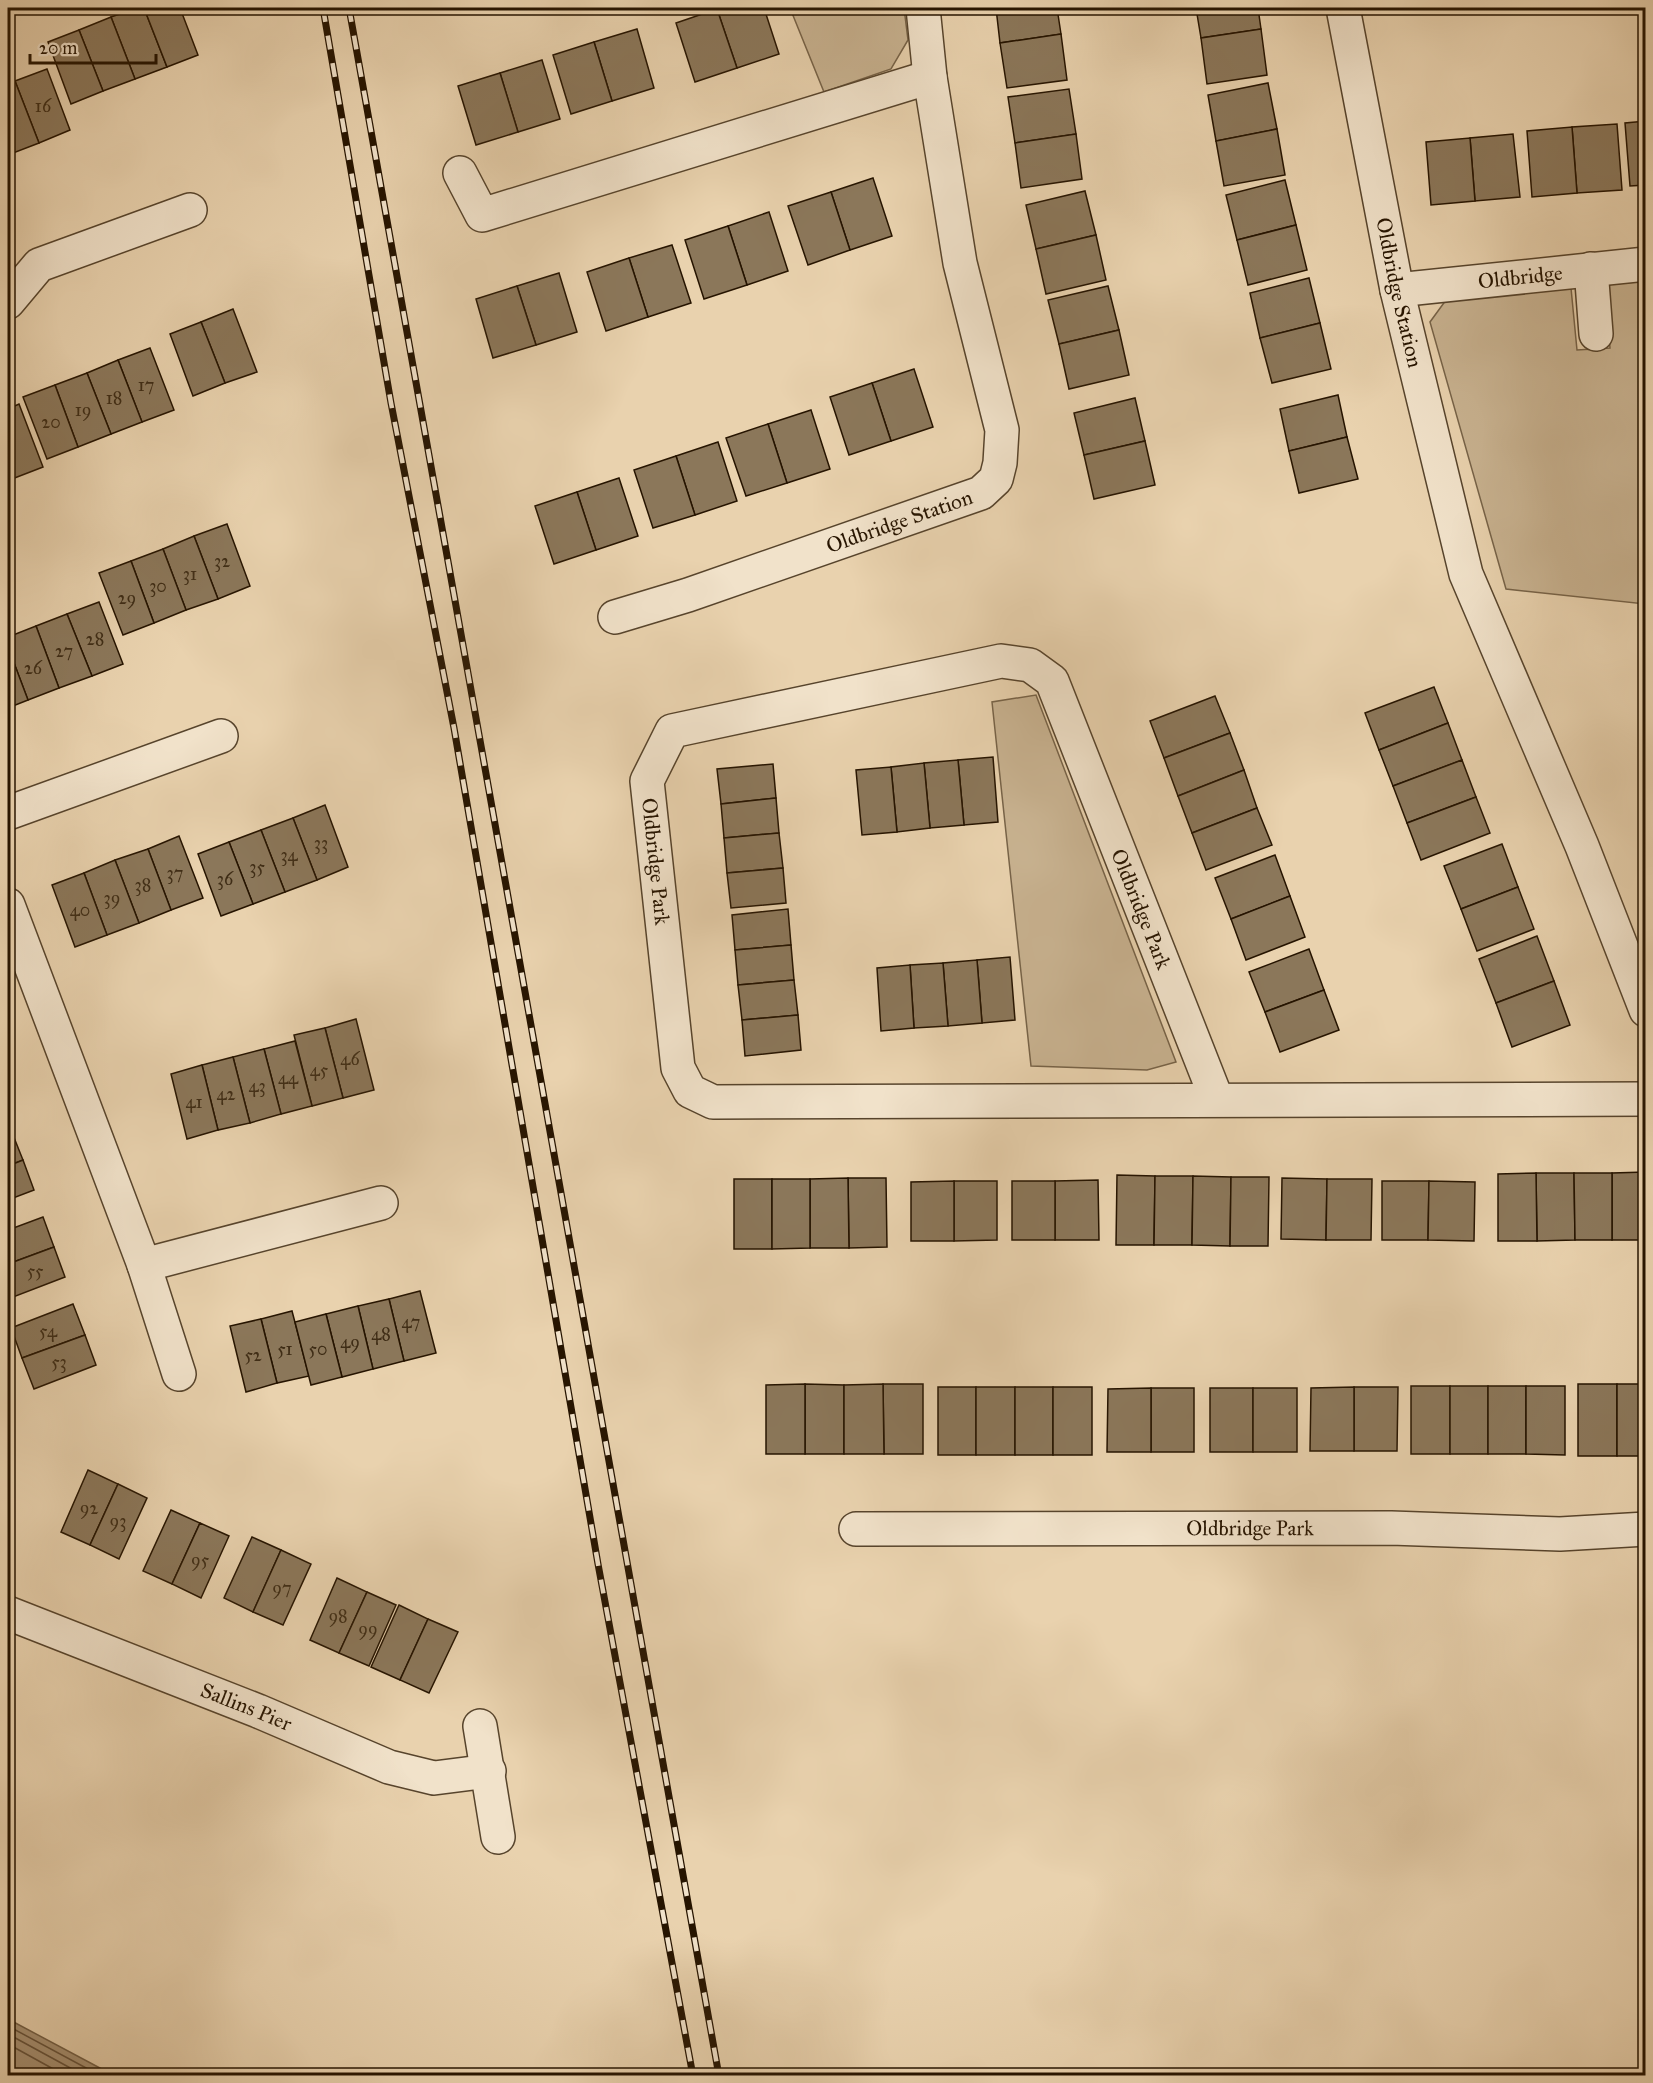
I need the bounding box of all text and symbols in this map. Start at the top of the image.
scale bar [30,27,156,65]
text: 20 m [39,37,77,59]
house number: 16 [35,95,52,117]
street label: Oldbridge Station [1370,215,1428,370]
street label: Oldbridge [1477,260,1564,294]
house number: 17 [138,374,154,396]
house number: 18 [106,387,122,409]
house number: 19 [75,399,91,421]
house number: 20 [41,411,61,433]
street label: Oldbridge Station [823,484,976,559]
house number: 32 [214,550,230,572]
house number: 31 [183,563,197,585]
house number: 30 [149,575,167,597]
house number: 29 [118,587,136,609]
house number: 28 [86,628,104,650]
house number: 27 [55,640,73,662]
house number: 26 [24,657,43,679]
street label: Oldbridge Park [636,797,675,926]
house number: 33 [314,832,328,854]
house number: 34 [280,844,299,866]
street label: Oldbridge Park [1105,845,1177,973]
house number: 35 [249,856,265,878]
house number: 37 [167,862,183,884]
house number: 36 [217,868,234,890]
house number: 38 [135,874,151,896]
house number: 39 [104,887,120,909]
house number: 40 [70,899,90,921]
house number: 46 [340,1048,360,1070]
house number: 45 [310,1059,329,1081]
house number: 44 [278,1067,299,1089]
house number: 43 [248,1075,266,1097]
house number: 42 [217,1083,236,1105]
house number: 41 [185,1091,203,1113]
house number: 55 [27,1260,44,1282]
house number: 47 [402,1311,420,1333]
house number: 54 [39,1320,58,1342]
house number: 48 [371,1323,391,1345]
house number: 49 [340,1331,360,1353]
house number: 51 [277,1338,293,1360]
house number: 50 [309,1338,327,1360]
house number: 52 [244,1344,262,1366]
house number: 53 [51,1351,67,1373]
house number: 92 [80,1497,98,1519]
house number: 93 [110,1510,126,1532]
street label: Oldbridge Park [1186,1515,1314,1541]
house number: 95 [191,1549,210,1571]
house number: 97 [272,1577,292,1599]
house number: 98 [328,1605,348,1627]
house number: 99 [358,1618,378,1640]
street label: Sallins Pier [197,1677,296,1737]

